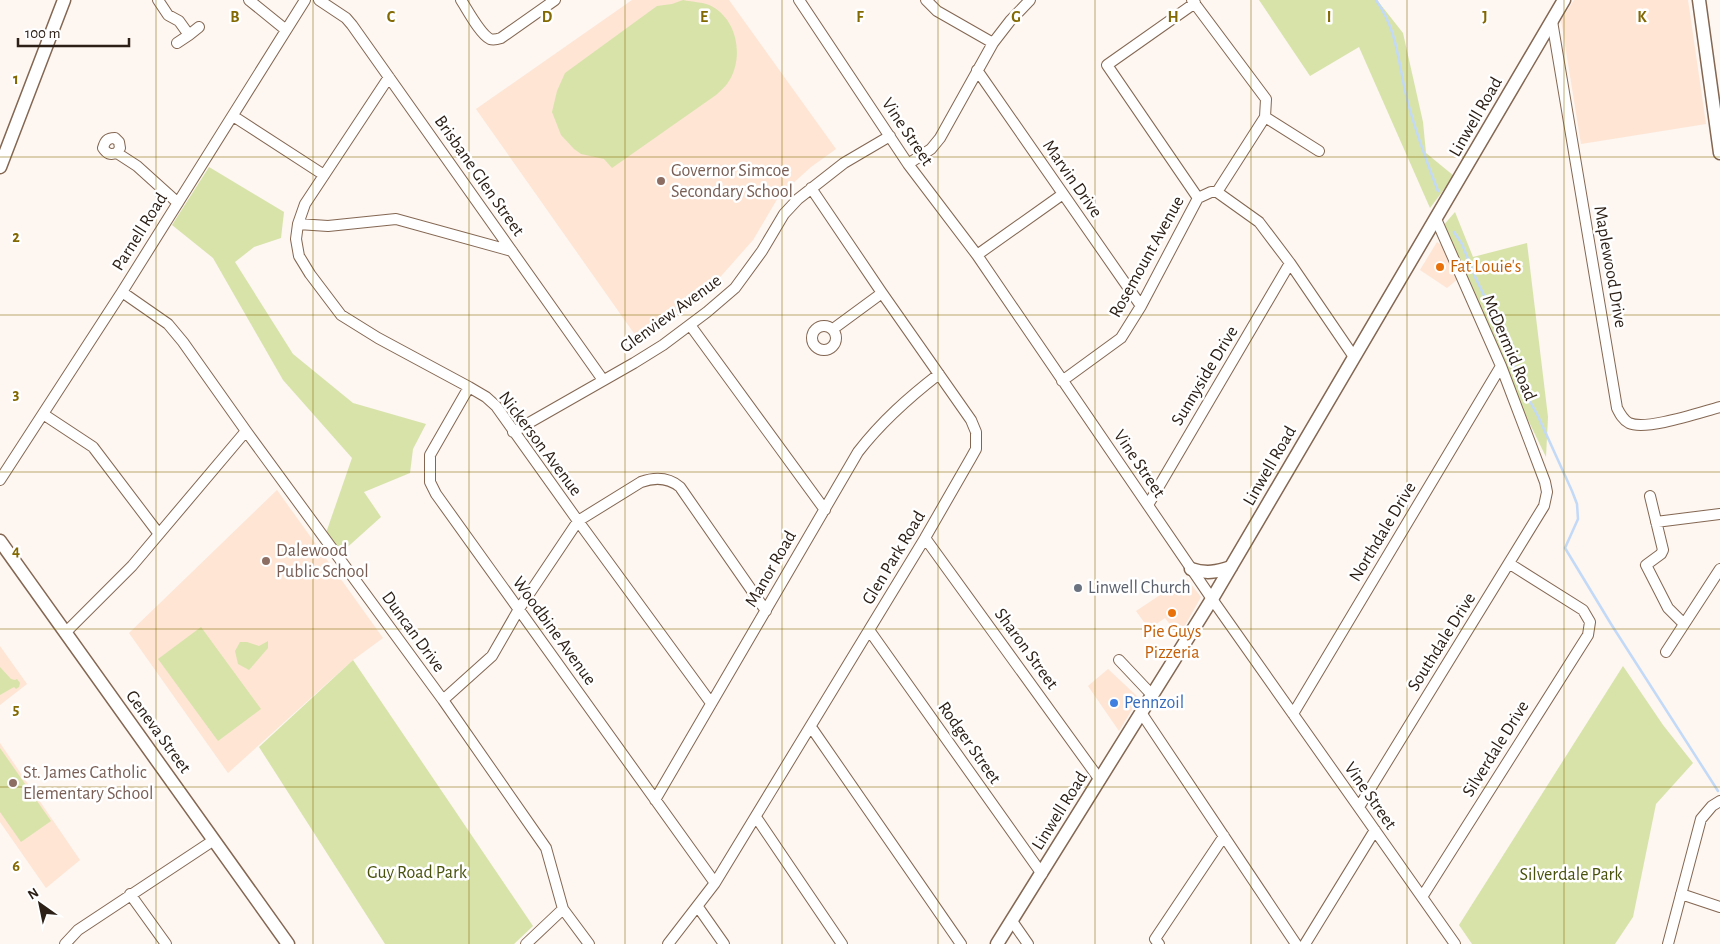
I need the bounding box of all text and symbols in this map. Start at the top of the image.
text: B [230,9,240,25]
text: C [387,9,396,25]
text: D [542,9,553,25]
text: E [700,9,708,25]
text: F [856,9,864,25]
text: G [1011,9,1021,25]
text: H [1167,9,1179,25]
text: I [1327,9,1331,25]
text: J [1482,9,1488,25]
text: K [1637,9,1647,25]
scale bar [18,15,129,47]
text: 100 m [25,26,60,41]
text: 1 [13,71,19,87]
street label: Linwell Road [1446,74,1506,160]
street label: Vine Street [878,95,936,169]
street label: Brisbane Glen Street [431,113,527,240]
street label: Marvin Drive [1039,137,1105,221]
place label: Governor Simcoe Secondary School [671,162,793,201]
marker: Governor Simcoe Secondary School [655,175,667,187]
street label: Parnell Road [109,190,171,274]
street label: Rosemount Avenue [1106,193,1188,321]
street label: Maplewood Drive [1590,205,1630,329]
text: 2 [12,229,20,245]
place label: Fat Louie's [1450,258,1521,276]
marker: Fat Louie's [1434,261,1446,273]
street label: Glenview Avenue [617,271,725,357]
street label: McDermid Road [1479,293,1539,403]
street label: Sunnyside Drive [1168,323,1242,429]
text: 3 [13,386,20,402]
street label: Nickerson Avenue [495,388,585,500]
street label: Linwell Road [1240,423,1300,509]
street label: Vine Street [1110,427,1168,501]
street label: Northdale Drive [1346,479,1420,585]
street label: Glen Park Road [859,508,929,608]
street label: Manor Road [742,528,800,610]
place label: Dalewood Public School [276,542,369,581]
text: 4 [12,543,20,559]
marker: Dalewood Public School [260,555,272,567]
street label: Woodbine Avenue [509,574,599,688]
place label: Linwell Church [1088,579,1191,597]
marker: Linwell Church [1072,582,1084,594]
street label: Duncan Drive [378,588,448,676]
street label: Southdale Drive [1405,590,1479,694]
street label: Sharon Street [991,605,1061,693]
marker: Pie Guys Pizzeria [1166,607,1178,619]
place label: Pie Guys Pizzeria [1143,623,1201,662]
street label: Geneva Street [122,687,194,777]
place label: Pennzoil [1124,694,1184,712]
marker: Pennzoil [1108,697,1120,709]
street label: Silverdale Drive [1459,698,1533,800]
street label: Rodger Street [934,699,1004,788]
text: 5 [13,701,20,717]
street label: Vine Street [1340,759,1400,833]
place label: St. James Catholic Elementary School [23,764,154,803]
street label: Linwell Road [1029,769,1091,853]
marker: St. James Catholic Elementary School [7,777,19,789]
text: 6 [12,858,20,874]
park label: Guy Road Park [367,864,468,882]
park label: Silverdale Park [1519,866,1623,884]
north arrow [15,879,65,929]
text: N [26,885,41,902]

